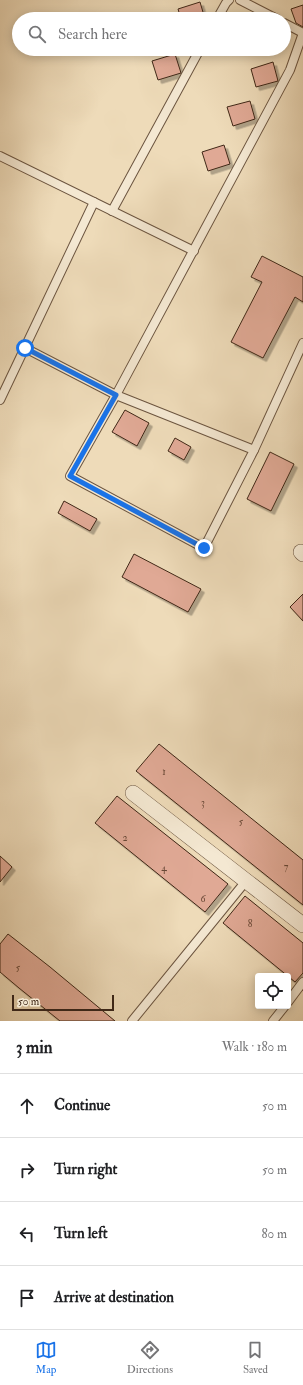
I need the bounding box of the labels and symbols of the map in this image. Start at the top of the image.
route start [16,339,34,357]
route end [195,539,213,557]
house number: 1 [162,766,166,778]
house number: 3 [201,797,205,809]
house number: 5 [239,816,244,828]
house number: 2 [122,832,128,844]
house number: 7 [284,861,289,873]
house number: 4 [161,862,167,874]
house number: 6 [200,893,206,905]
house number: 8 [248,918,253,930]
house number: 5 [16,962,21,974]
scale bar [12,993,114,1012]

